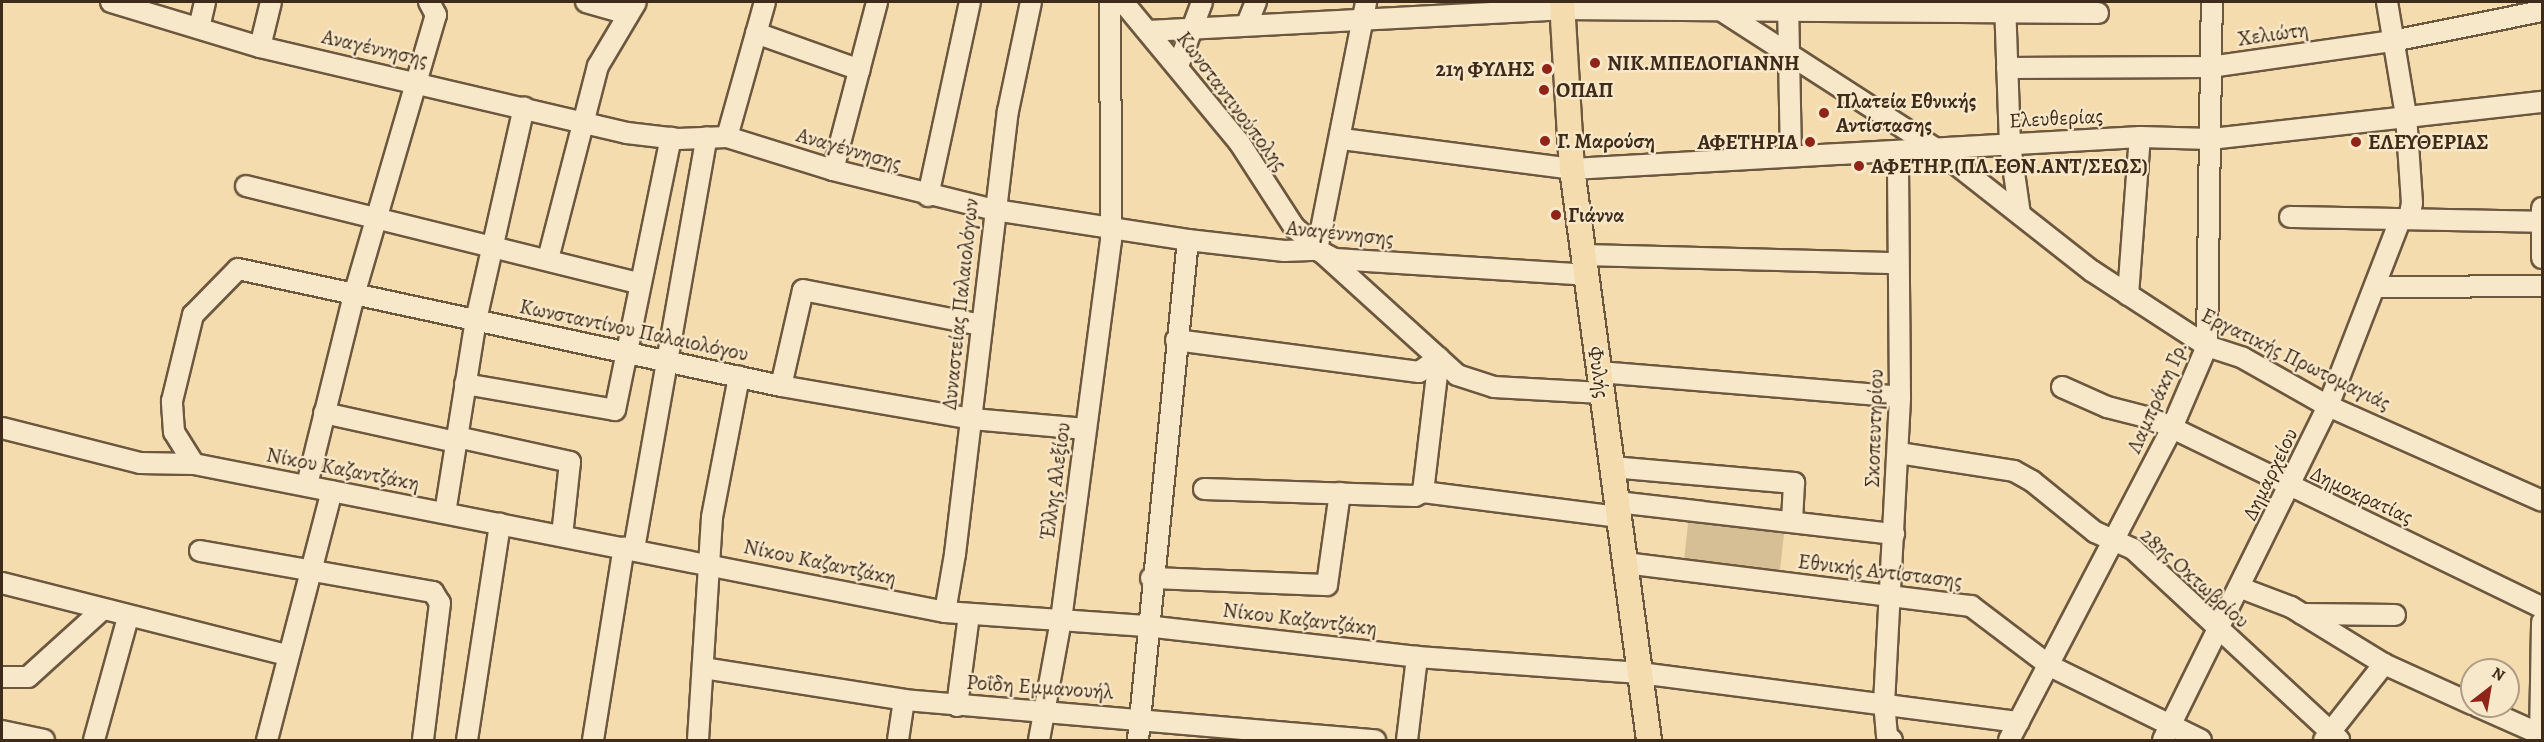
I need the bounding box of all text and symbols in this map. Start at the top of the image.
street label: Χελιώτη [2236,17,2310,51]
street label: Αναγέννησης [320,24,430,72]
street label: Κωνσταντινούπολης [1171,26,1293,176]
place label: ΝΙΚ.ΜΠΕΛΟΓΙΑΝΝΗ [1607,50,1800,76]
place label: 21η ΦΥΛΗΣ [1436,56,1535,82]
marker: ΝΙΚ.ΜΠΕΛΟΓΙΑΝΝΗ [1588,56,1602,70]
marker: 21η ΦΥΛΗΣ [1540,62,1554,76]
place label: ΟΠΑΠ [1556,77,1613,103]
marker: ΟΠΑΠ [1537,83,1551,97]
place label: Πλατεία Εθνικής Αντίστασης [1836,88,1976,138]
street label: Ελευθερίας [2008,103,2104,133]
marker: Πλατεία Εθνικής Αντίστασης [1817,106,1831,120]
street label: Αναγέννησης [794,122,904,176]
place label: Γ. Μαρούση [1557,128,1655,154]
place label: ΑΦΕΤΗΡΙΑ [1697,129,1798,155]
place label: ΕΛΕΥΘΕΡΙΑΣ [2368,129,2489,155]
marker: Γ. Μαρούση [1538,134,1552,148]
marker: ΑΦΕΤΗΡΙΑ [1803,135,1817,149]
marker: ΕΛΕΥΘΕΡΙΑΣ [2349,135,2363,149]
place label: ΑΦΕΤΗΡ.(ΠΛ.ΕΘΝ.ΑΝΤ/ΣΕΩΣ) [1871,153,2148,179]
marker: ΑΦΕΤΗΡ.(ΠΛ.ΕΘΝ.ΑΝΤ/ΣΕΩΣ) [1852,159,1866,173]
street label: Δυναστείας Παλαιολόγων [936,197,984,411]
place label: Γιάννα [1568,202,1624,228]
marker: Γιάννα [1549,208,1563,222]
street label: Αναγέννησης [1285,215,1395,251]
street label: Κωνσταντίνου Παλαιολόγου [517,293,751,367]
street label: Εργατικής Πρωτομαγιάς [2197,302,2395,416]
street label: Λαμπράκη Γρ. [2121,337,2193,457]
street label: Φυλής [1583,344,1615,400]
street label: Σκοπευτηρίου [1859,368,1889,488]
street label: Έλλης Αλεξίου [1034,421,1076,541]
street label: Δημαρχείου [2237,424,2303,524]
street label: Νίκου Καζαντζάκη [264,442,422,496]
street label: Δημοκρατίας [2307,460,2417,530]
street label: 28ης Οκτωβρίου [2135,523,2255,633]
street label: Νίκου Καζαντζάκη [741,534,899,590]
street label: Εθνικής Αντίστασης [1796,548,1964,594]
street label: Νίκου Καζαντζάκη [1221,597,1379,641]
north arrow [2460,658,2520,718]
text: N [2488,662,2509,687]
street label: Ροΐδη Εμμανουήλ [966,669,1114,705]

